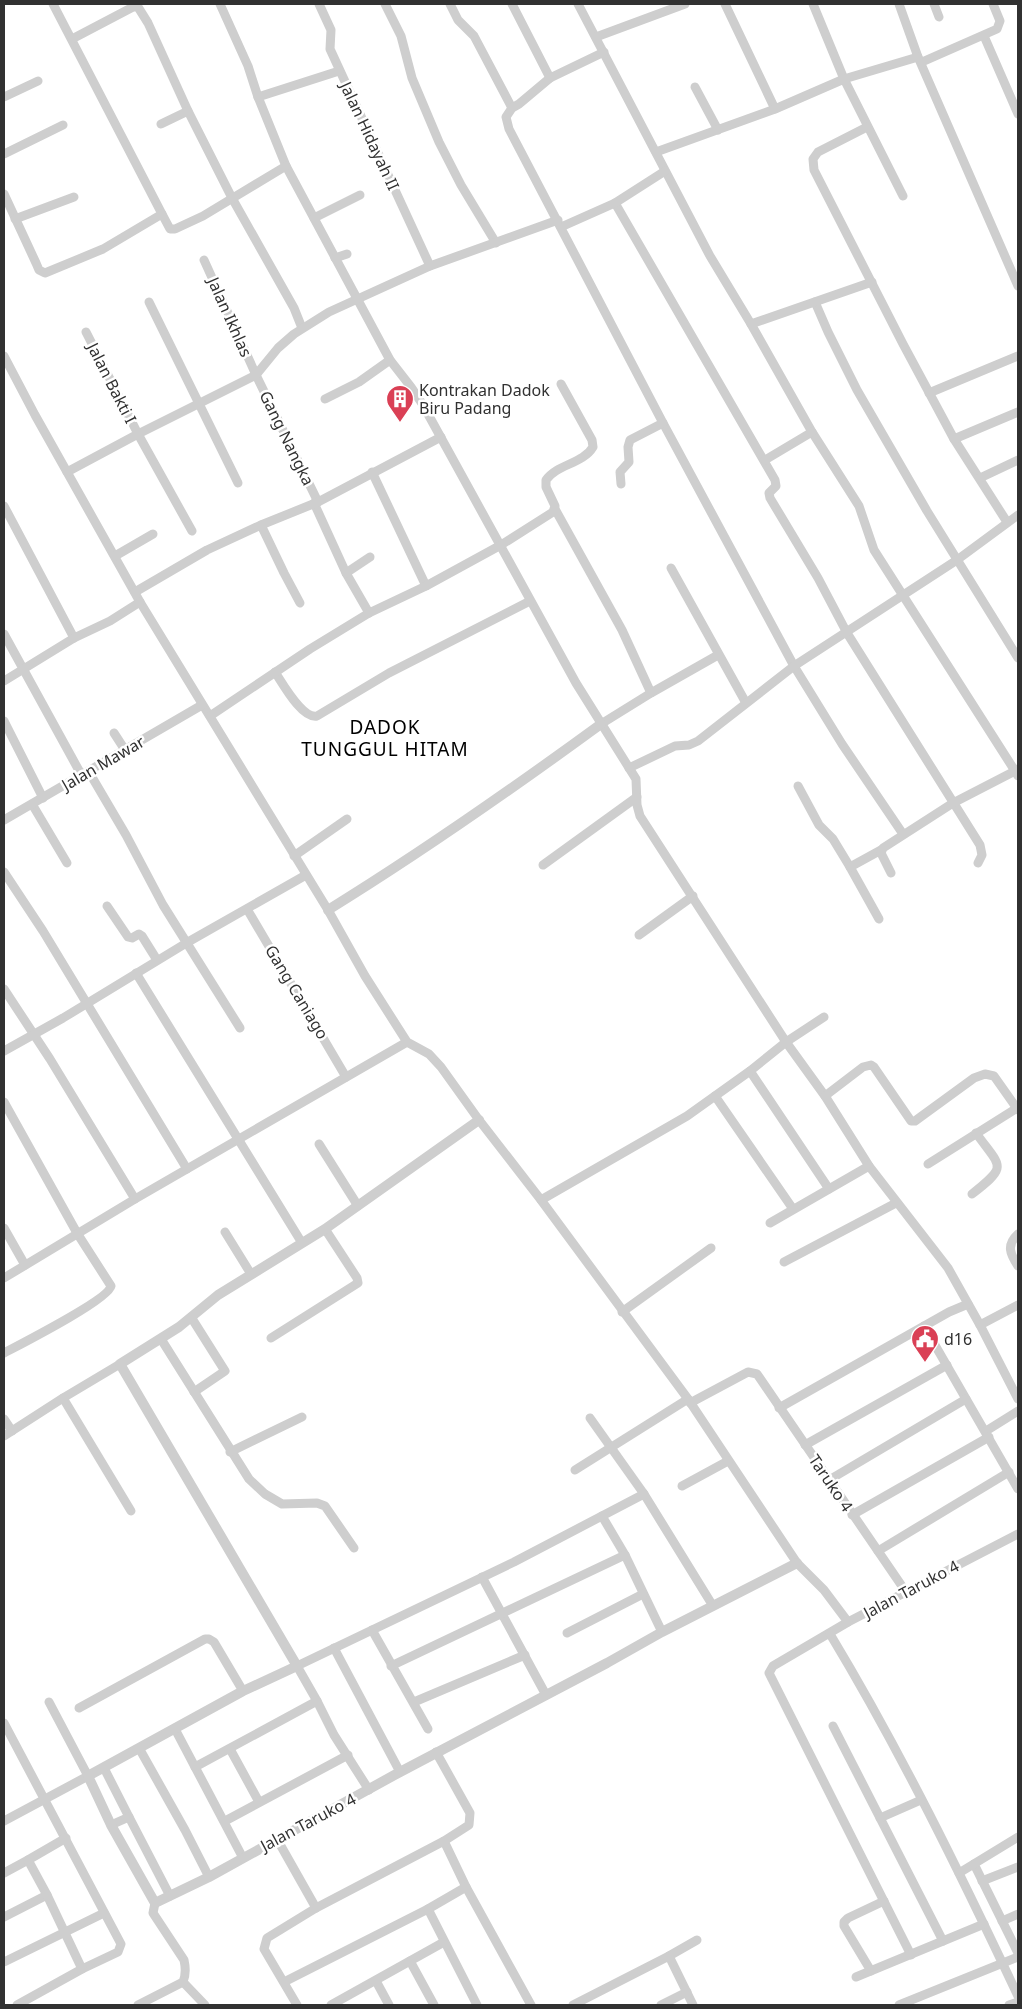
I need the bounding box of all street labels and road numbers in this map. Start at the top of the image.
street label: Jalan Hidayah II [334,76,405,194]
street label: Jalan Ikhlas [202,272,257,360]
street label: Jalan Bakti I [81,337,142,427]
street label: Gang Nangka [255,387,319,489]
street label: Jalan Mawar [56,730,149,797]
street label: Gang Caniago [260,941,334,1043]
street label: Taruko 4 [804,1450,858,1516]
street label: Jalan Taruko 4 [858,1555,963,1624]
street label: Jalan Taruko 4 [255,1788,360,1857]

